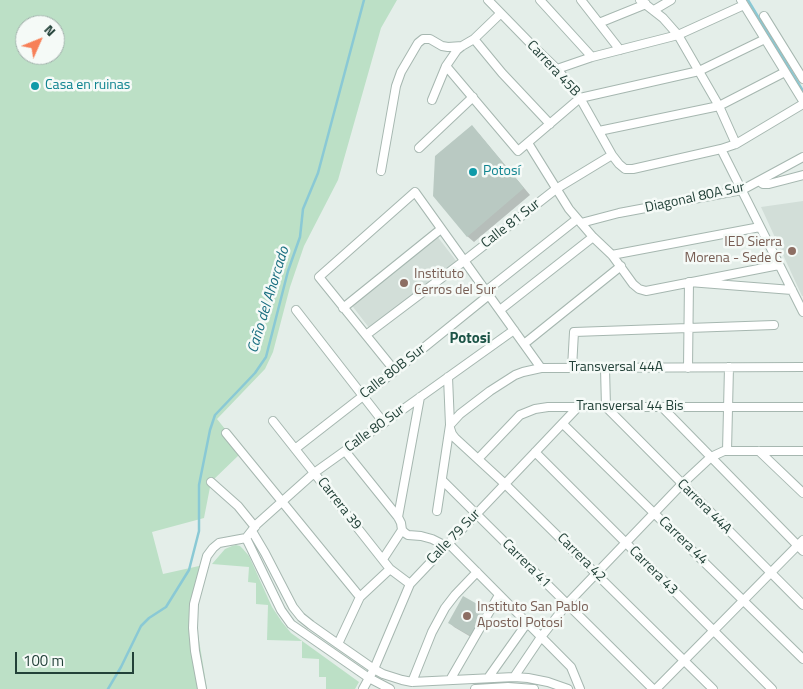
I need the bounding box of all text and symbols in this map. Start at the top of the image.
north arrow [15,15,65,65]
text: N [40,19,61,41]
street label: Carrera 45B [523,37,583,101]
place label: Casa en ruinas [45,78,130,94]
marker: Casa en ruinas [29,80,41,92]
place label: Potosí [483,164,520,180]
marker: Potosí [467,166,479,178]
street label: Diagonal 80A Sur [644,179,746,217]
street label: Calle 81 Sur [478,196,544,252]
place label: IED Sierra Morena - Sede C [684,235,782,268]
water label: Caño del Ahorcado [244,245,294,355]
marker: IED Sierra Morena - Sede C [786,245,798,257]
place label: Instituto Cerros del Sur [414,267,496,300]
marker: Instituto Cerros del Sur [398,277,410,289]
district label: Potosi [449,330,491,348]
street label: Calle 80B Sur [357,341,429,403]
street label: Transversal 44A [569,360,663,376]
street label: Transversal 44 Bis [576,399,684,415]
street label: Calle 80 Sur [342,402,408,456]
street label: Carrera 39 [313,474,365,534]
street label: Carrera 44A [673,476,735,538]
street label: Calle 79 Sur [424,506,484,568]
street label: Carrera 44 [655,513,711,569]
street label: Carrera 42 [553,530,609,586]
street label: Carrera 41 [498,536,554,592]
street label: Carrera 43 [625,543,681,599]
place label: Instituto San Pablo Apostol Potosi [477,600,589,632]
marker: Instituto San Pablo Apostol Potosi [461,610,473,622]
scale bar [18,642,136,674]
text: 100 m [23,649,64,672]

